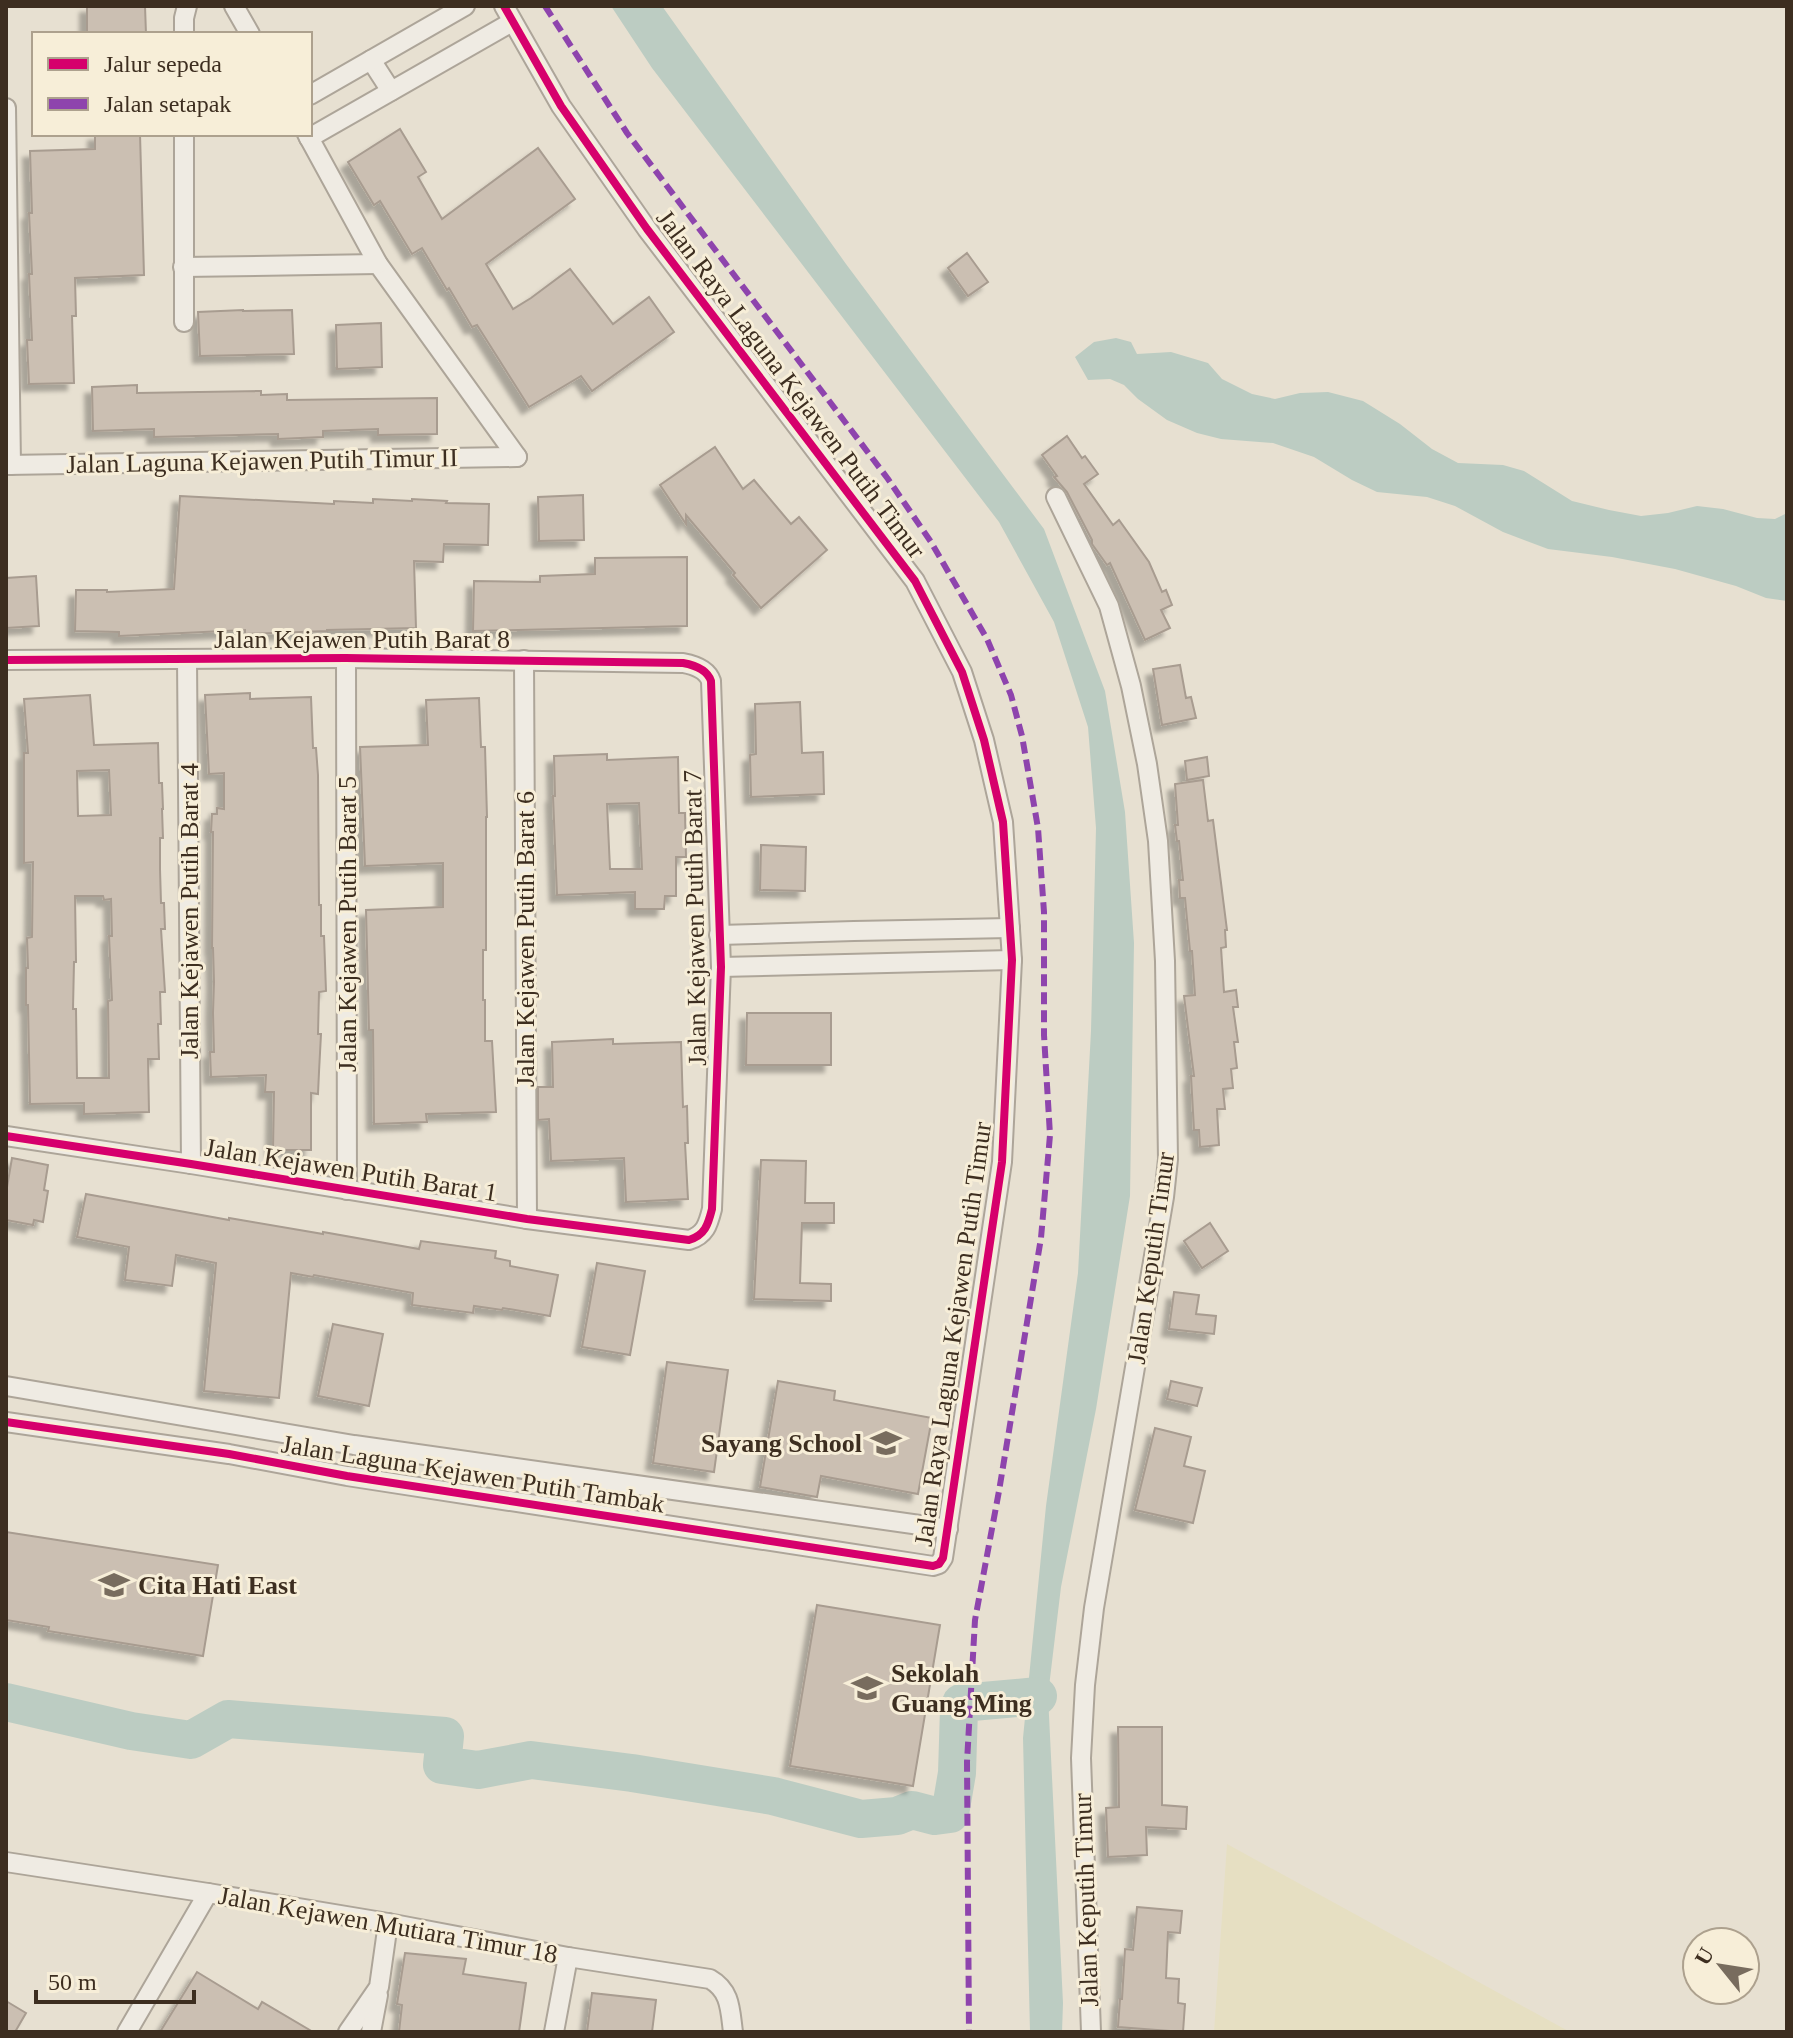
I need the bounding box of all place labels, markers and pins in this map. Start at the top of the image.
school or university icon: Sayang School [869,1426,903,1460]
place label: Sayang School [701,1429,862,1458]
school or university icon: Cita Hati East [97,1568,131,1602]
place label: Cita Hati East [138,1571,297,1600]
place label: Sekolah Guang Ming [891,1659,1032,1718]
school or university icon: Sekolah Guang Ming [850,1671,884,1705]

